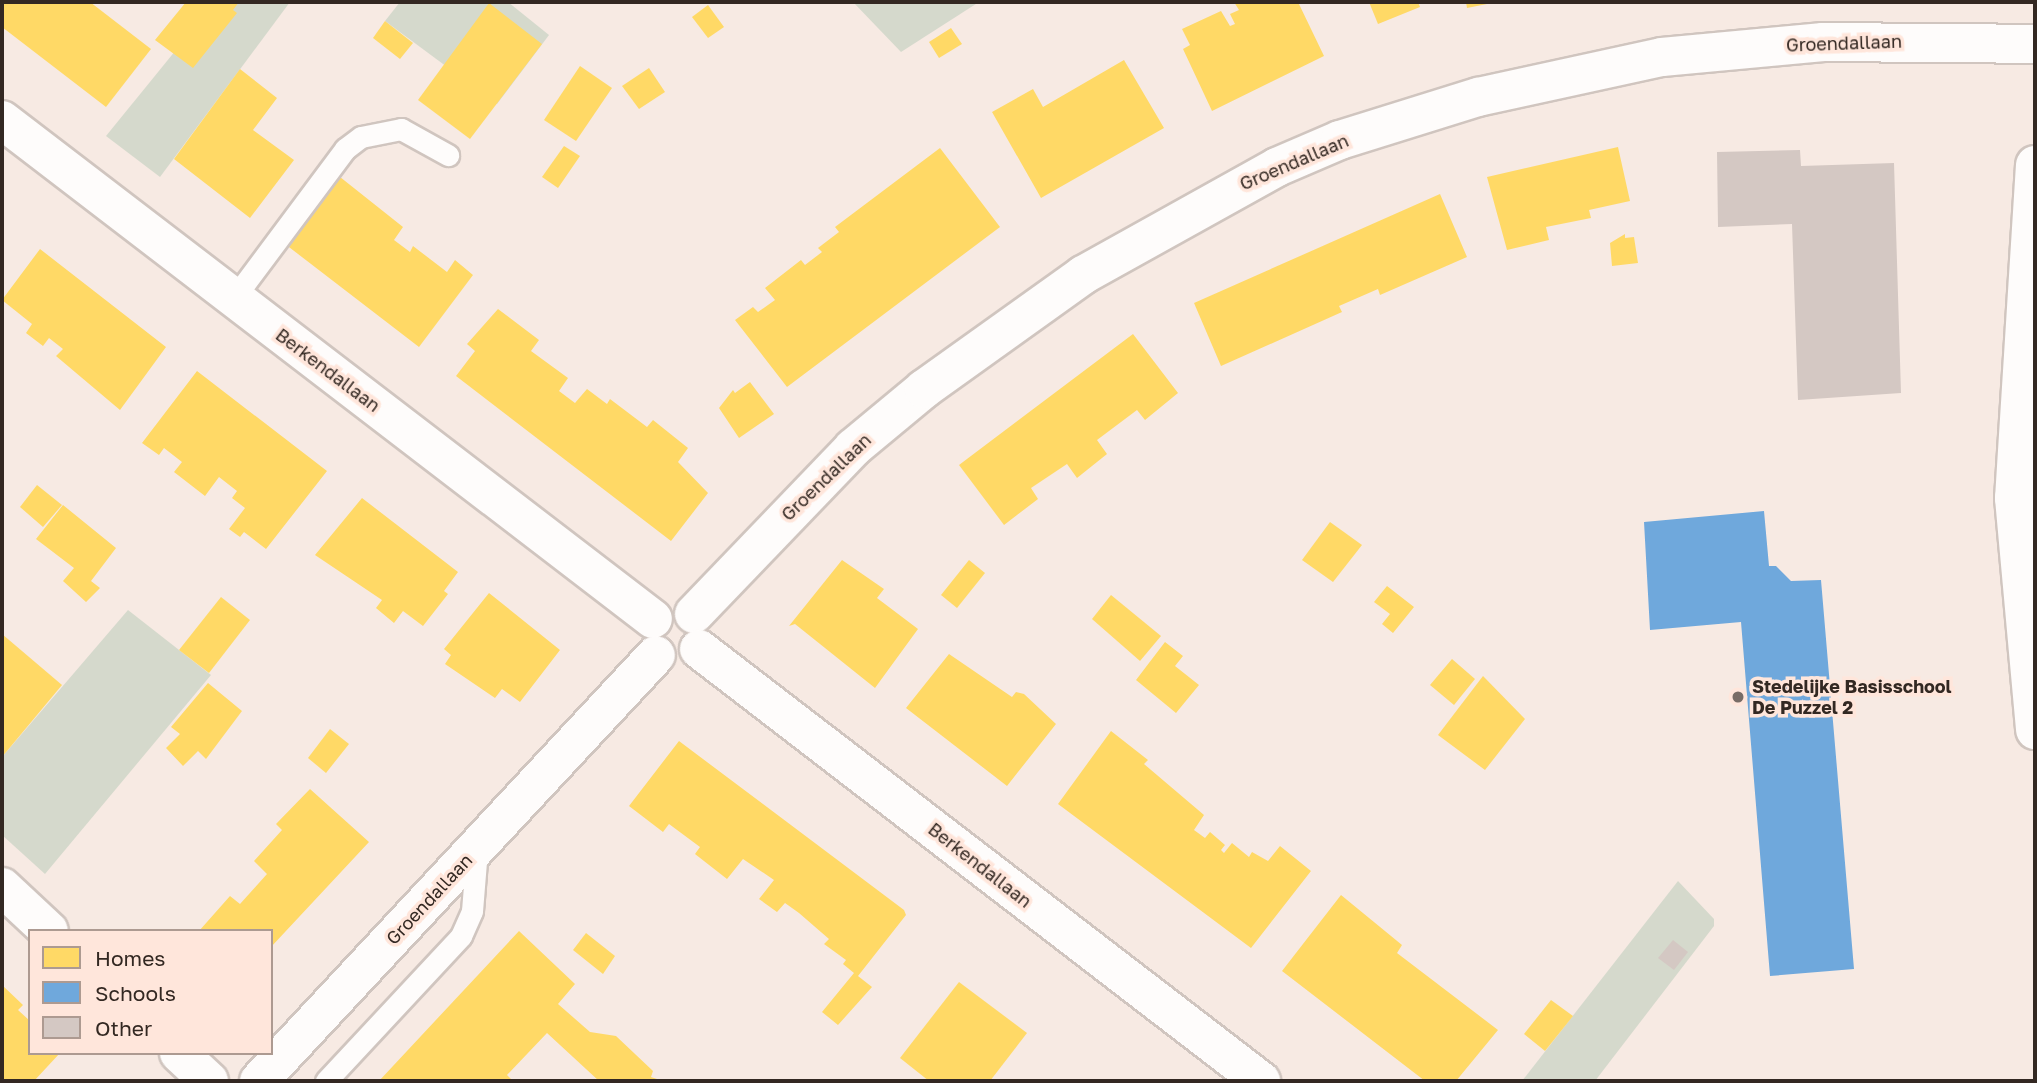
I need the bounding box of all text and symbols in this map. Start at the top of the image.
street label: Groendallaan [1786,30,1902,56]
street label: Groendallaan [1236,129,1352,195]
street label: Berkendallaan [272,324,384,416]
street label: Groendallaan [777,429,875,525]
place label: Stedelijke Basisschool De Puzzel 2 [1752,676,1952,718]
marker: Stedelijke Basisschool De Puzzel 2 [1730,689,1746,705]
street label: Berkendallaan [924,818,1036,912]
street label: Groendallaan [382,849,476,949]
legend [28,929,273,1055]
text: Homes [95,945,165,971]
text: Schools [95,980,176,1006]
text: Other [95,1015,152,1041]

